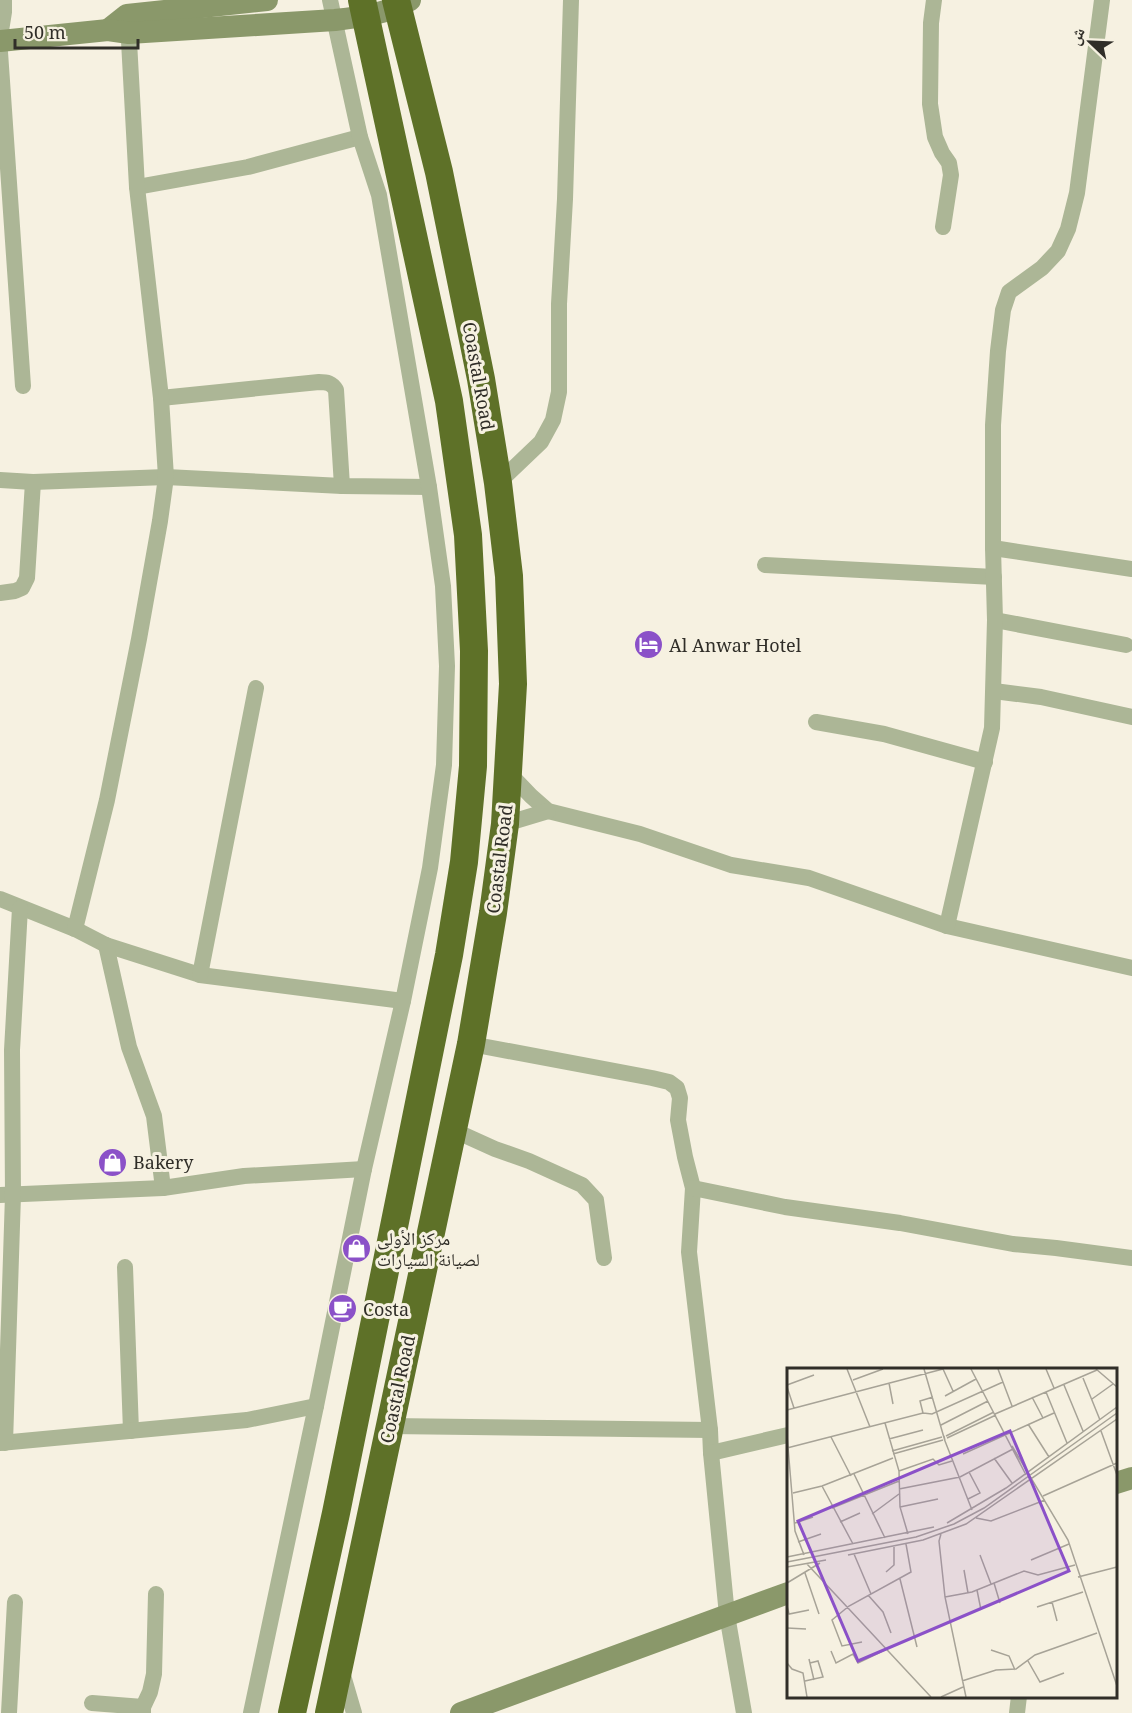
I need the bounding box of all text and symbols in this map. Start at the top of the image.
scale bar [15,12,138,50]
north arrow [1060,12,1120,72]
text: 50 m [24,20,66,44]
text: ش [1063,24,1090,48]
street label: Coastal Road [458,320,500,432]
hotel icon: Al Anwar Hotel [632,629,664,661]
place label: Al Anwar Hotel [669,633,802,657]
street label: Coastal Road [480,803,518,915]
shop icon: Bakery [96,1146,128,1178]
place label: Bakery [133,1150,194,1174]
place label: مركز الأولى لصيانة السيارات [377,1226,480,1271]
shop icon: مركز الأولى لصيانة السيارات [340,1232,372,1264]
cafe icon: Costa [326,1293,358,1325]
place label: Costa [363,1297,409,1321]
street label: Coastal Road [374,1333,420,1445]
inset map [787,1368,1117,1698]

